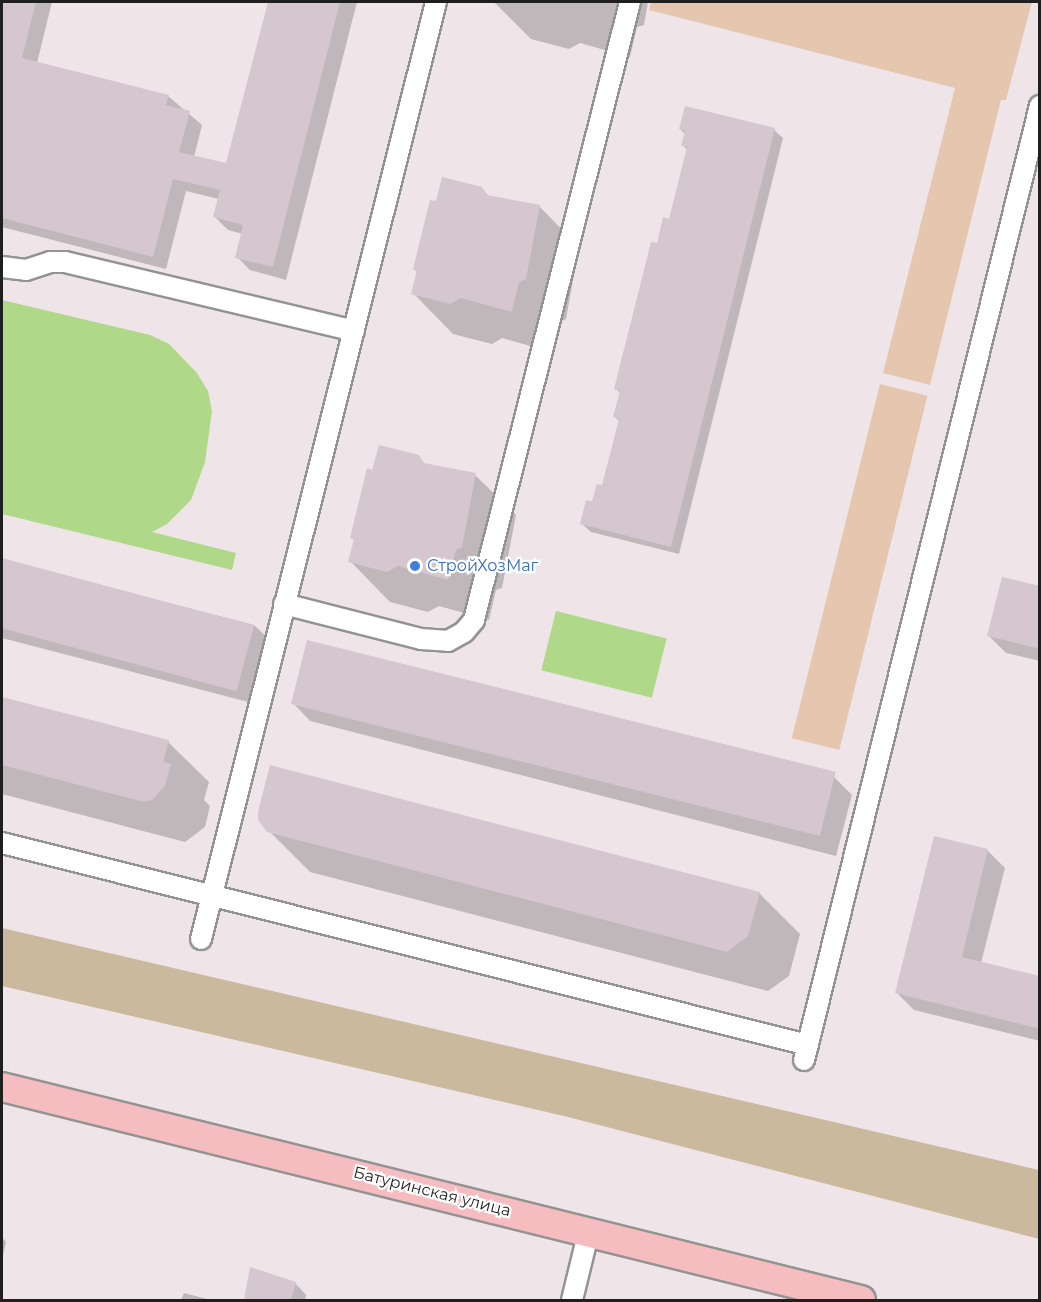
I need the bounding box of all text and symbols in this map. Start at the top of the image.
place label: СтройХозМаг [427,556,538,576]
marker: СтройХозМаг [408,559,422,573]
street label: Батуринская улица [351,1163,513,1221]

